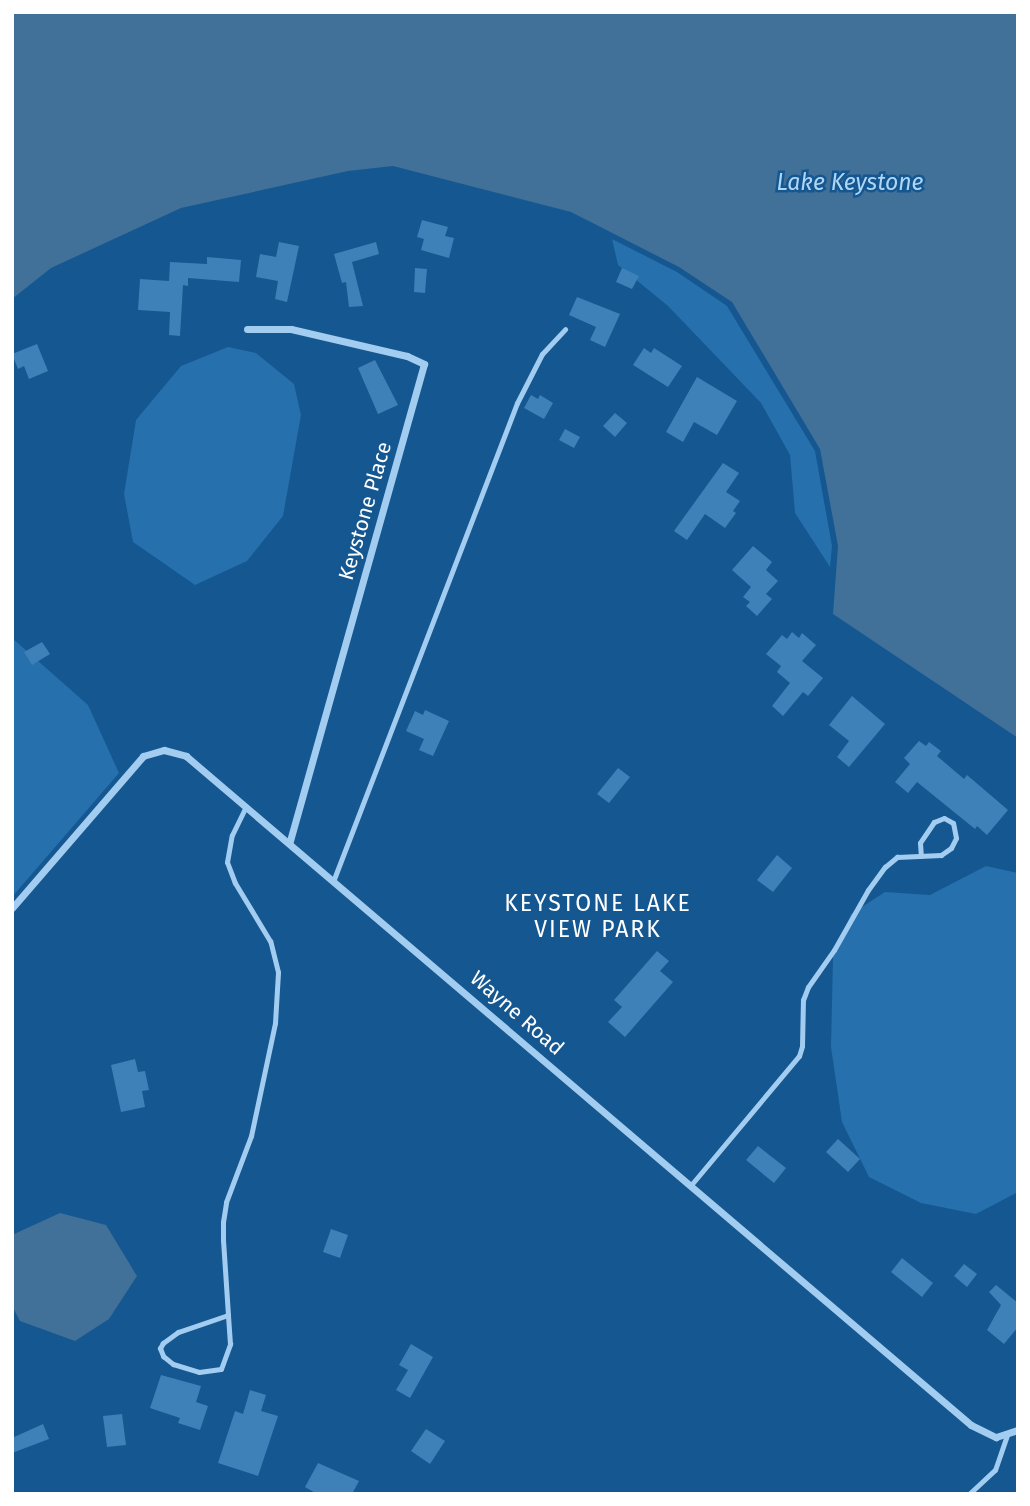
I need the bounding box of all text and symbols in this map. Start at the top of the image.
water label: Lake Keystone [777,168,923,196]
street label: Keystone Place [333,439,397,583]
district label: KEYSTONE LAKE VIEW PARK [506,889,690,943]
street label: Wayne Road [465,965,569,1061]

